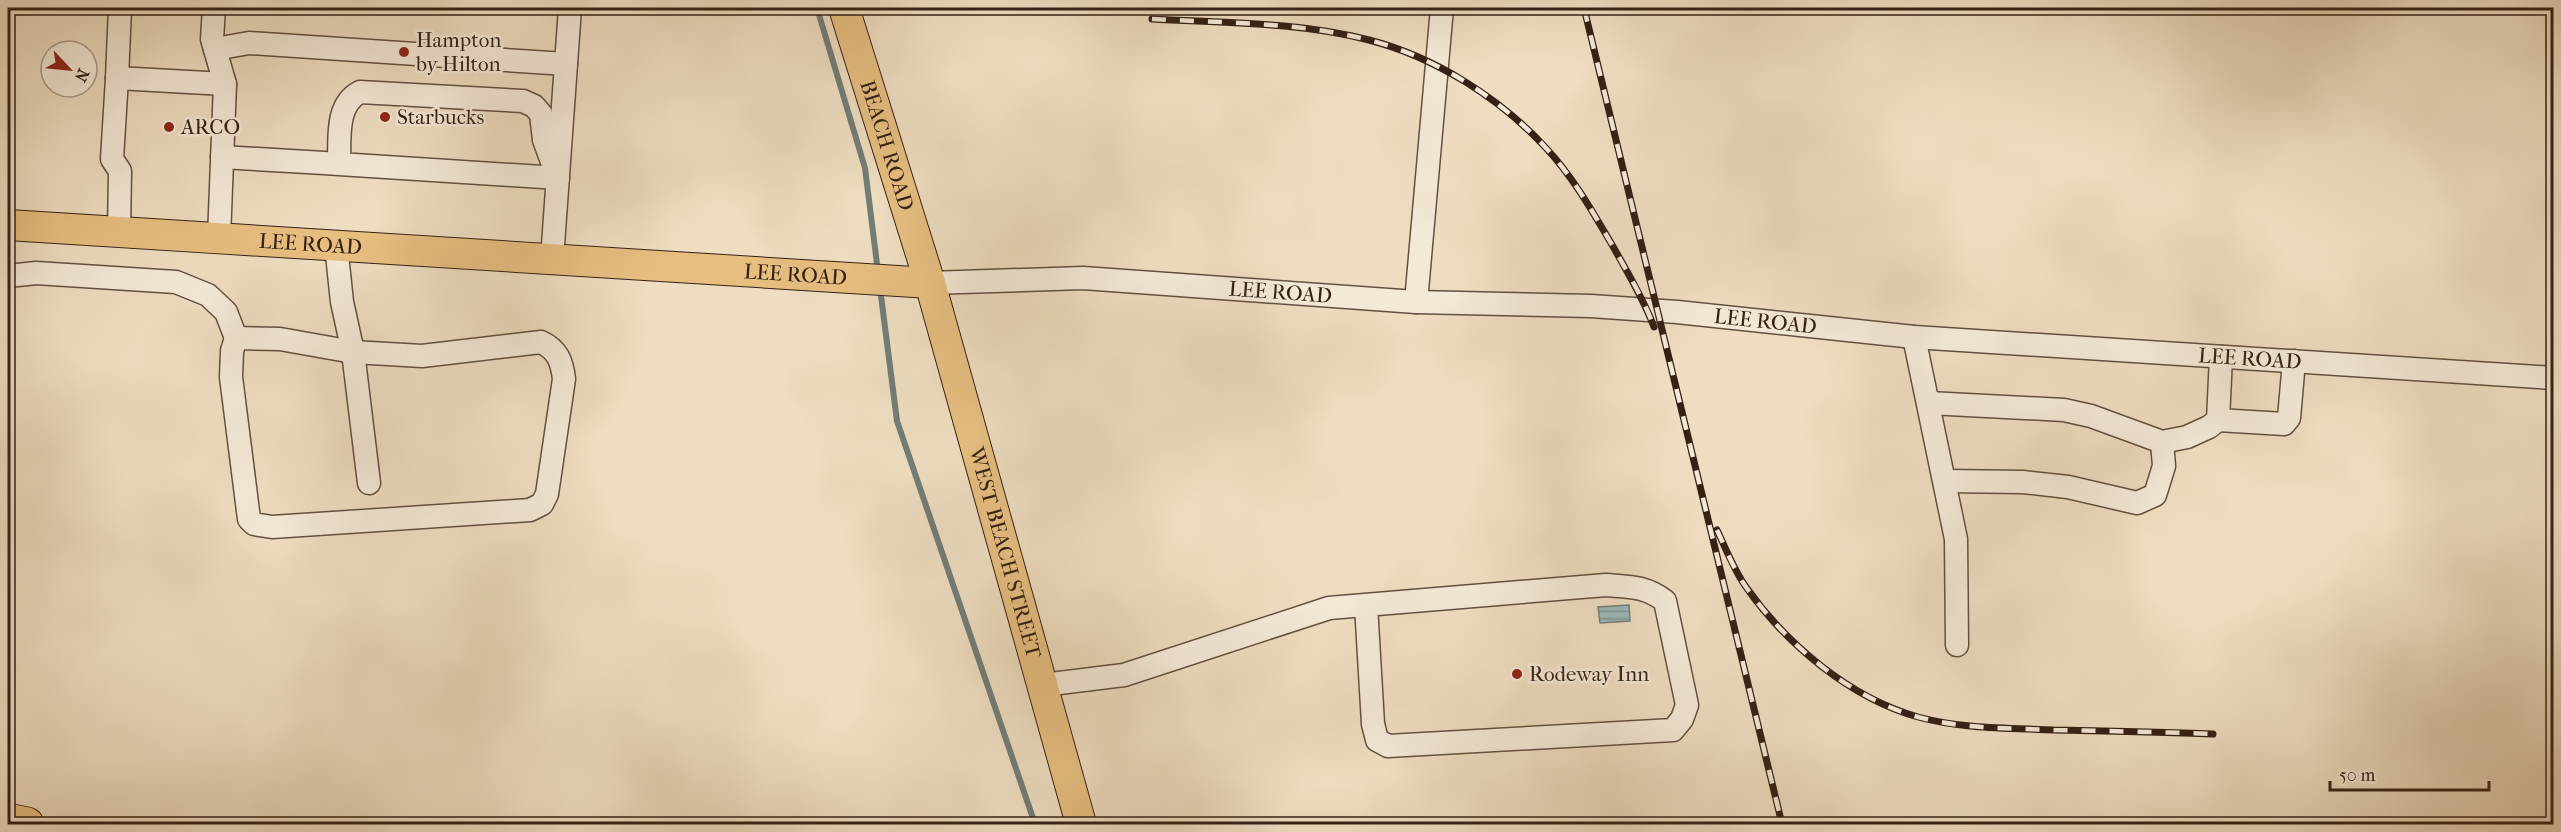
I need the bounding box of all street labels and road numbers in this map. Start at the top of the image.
street label: BEACH ROAD [855,77,919,214]
street label: LEE ROAD [258,229,363,259]
street label: LEE ROAD [743,259,848,290]
street label: LEE ROAD [1228,277,1333,308]
street label: LEE ROAD [1713,304,1818,339]
street label: LEE ROAD [2197,343,2302,374]
street label: WEST BEACH STREET [964,443,1046,662]

